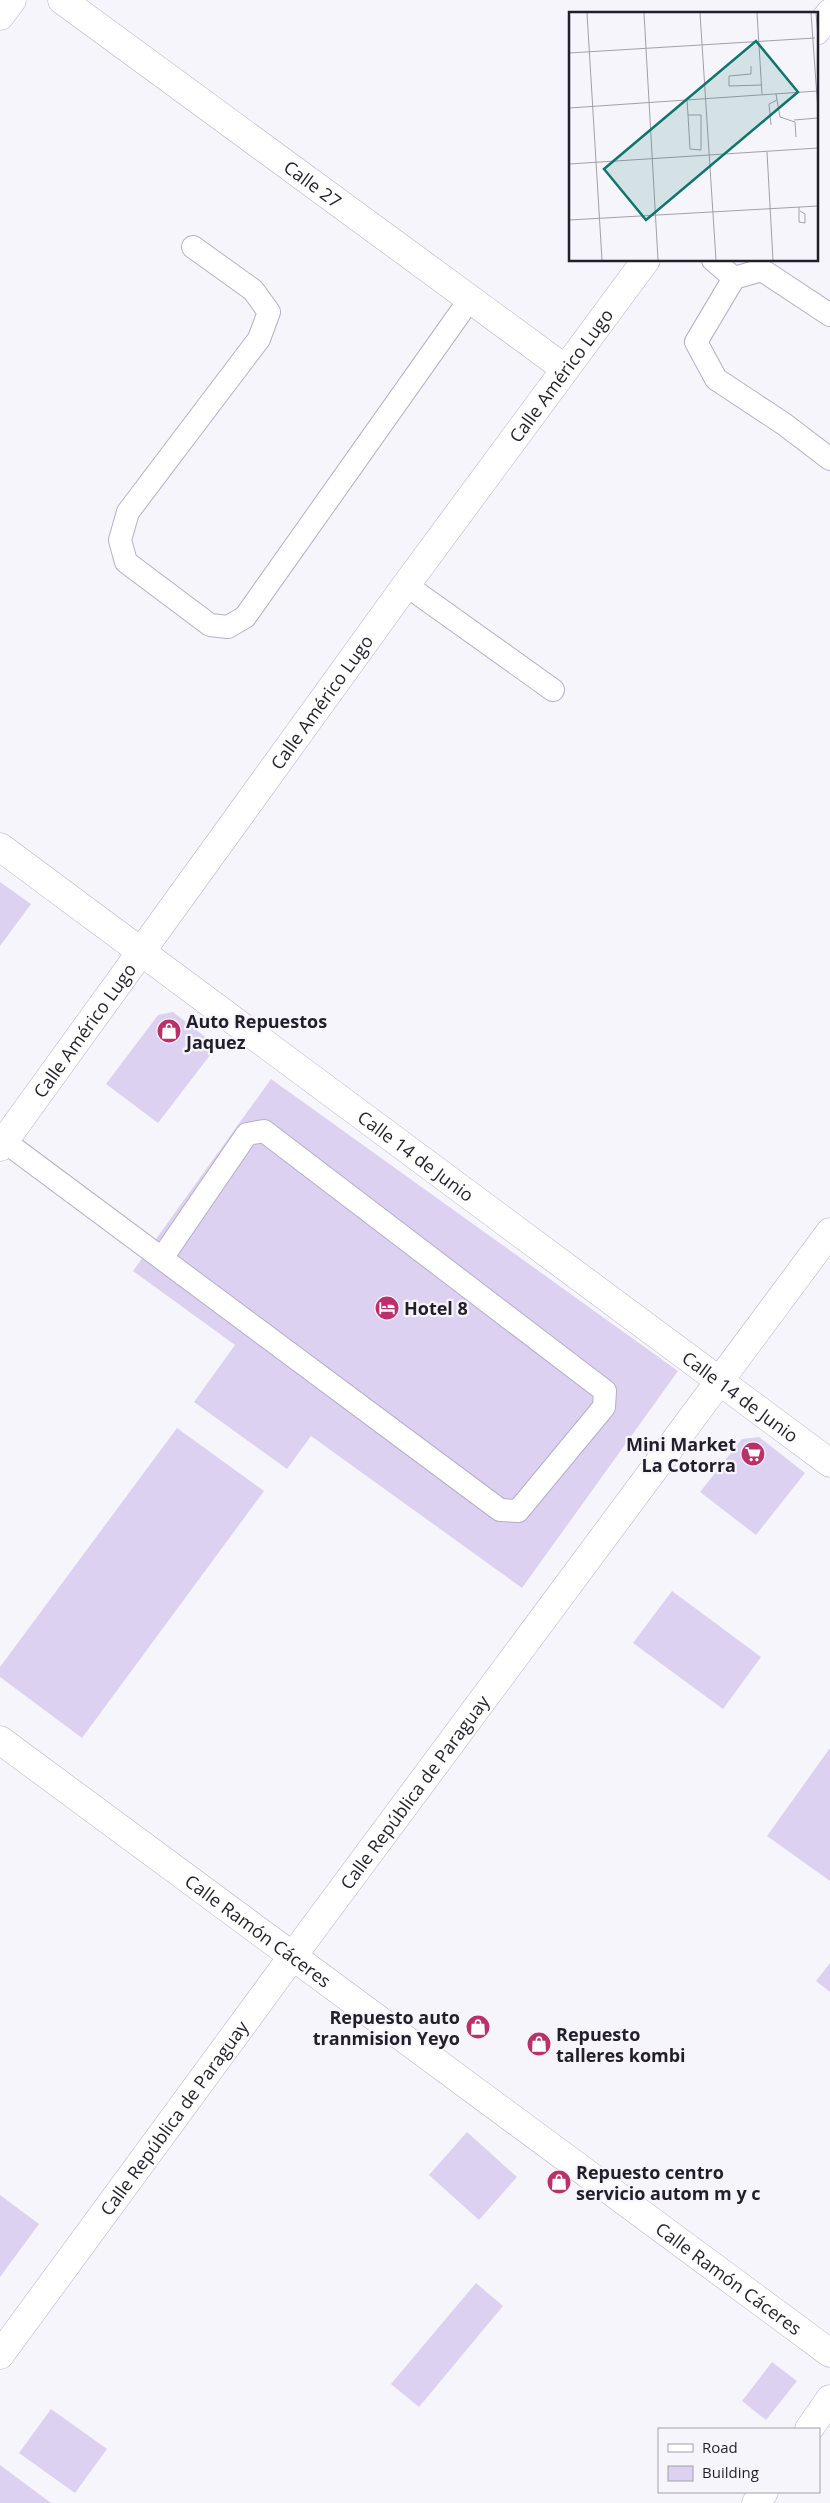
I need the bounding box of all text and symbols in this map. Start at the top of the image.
inset map [569,12,818,261]
street label: Calle 27 [279,155,346,213]
street label: Calle Américo Lugo [504,304,618,447]
street label: Calle Américo Lugo [265,630,378,774]
street label: Calle Américo Lugo [28,958,141,1102]
place label: Auto Repuestos Jaquez [184,1009,327,1054]
shop icon: Auto Repuestos Jaquez [156,1018,182,1044]
street label: Calle 14 de Junio [353,1105,479,1207]
hotel icon: Hotel 8 [374,1295,400,1321]
place label: Hotel 8 [404,1296,468,1320]
street label: Calle 14 de Junio [678,1346,803,1447]
place label: Mini Market La Cotorra [626,1432,736,1477]
supermarket icon: Mini Market La Cotorra [740,1441,766,1467]
street label: Calle República de Paraguay [334,1689,495,1894]
street label: Calle Ramón Cáceres [180,1869,336,1993]
place label: Repuesto auto tranmision Yeyo [313,2005,460,2050]
shop icon: Repuesto auto tranmision Yeyo [465,2014,491,2040]
street label: Calle República de Paraguay [94,2015,254,2220]
place label: Repuesto talleres kombi [556,2022,686,2067]
shop icon: Repuesto talleres kombi [526,2031,552,2057]
place label: Repuesto centro servicio autom m y c [576,2160,761,2205]
shop icon: Repuesto centro servicio autom m y c [546,2169,572,2195]
street label: Calle Ramón Cáceres [651,2216,807,2340]
legend [658,2428,820,2493]
text: Road [702,2437,738,2457]
text: Building [702,2462,759,2482]

